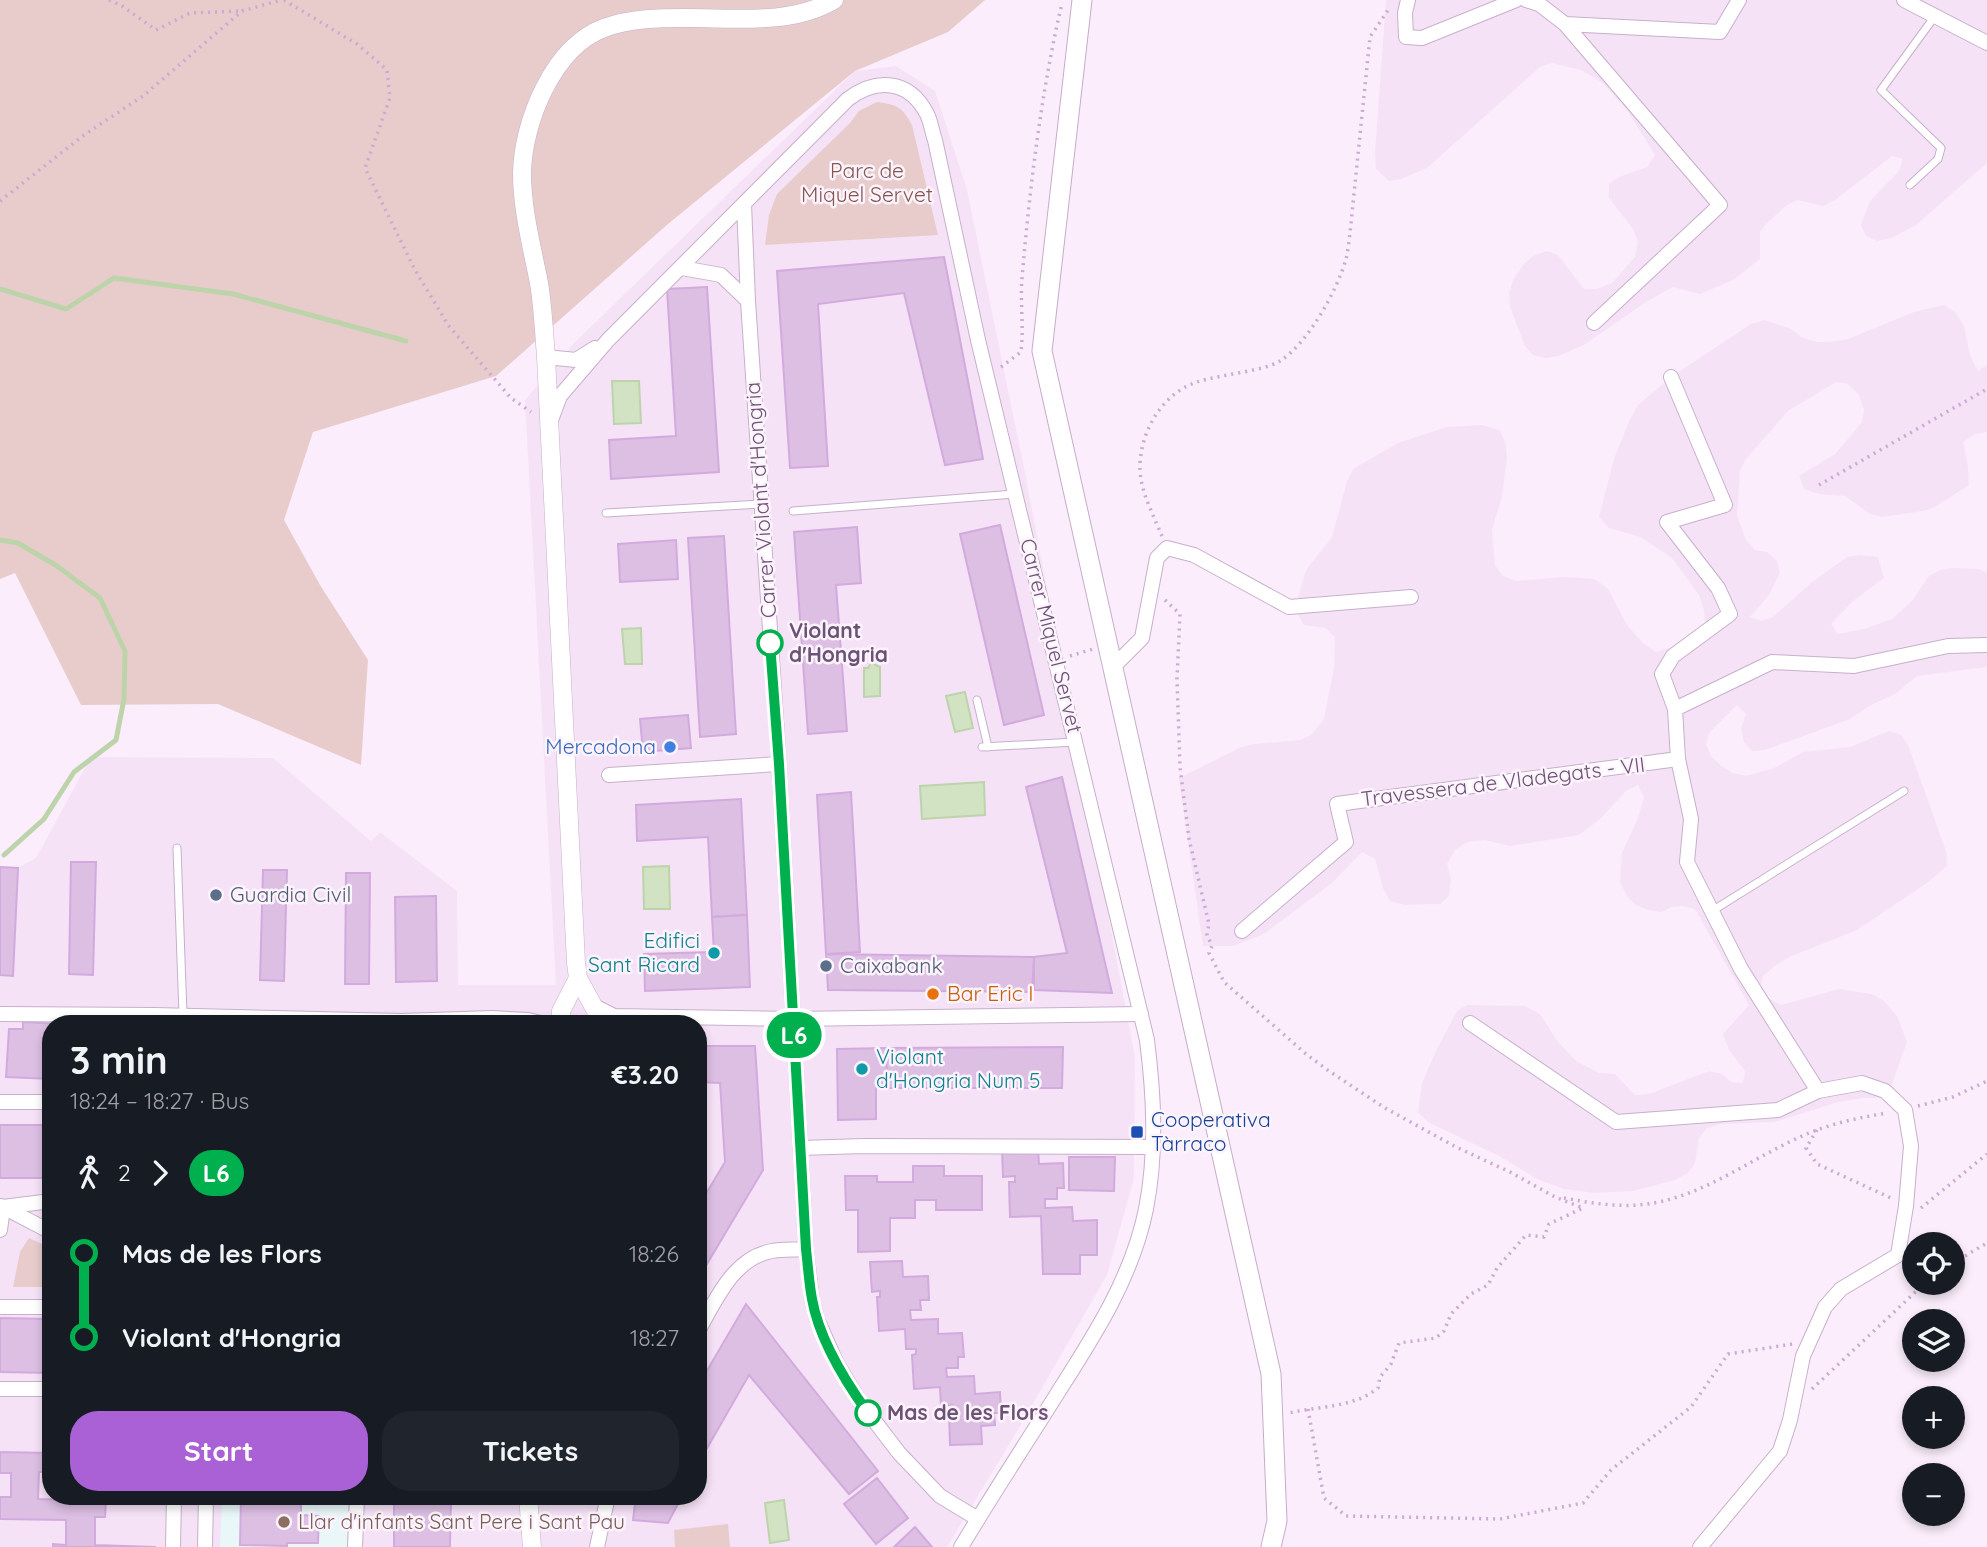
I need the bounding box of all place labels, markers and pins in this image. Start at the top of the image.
place label: Violant d'Hongria [789,617,888,667]
marker: Violant d'Hongria [757,630,783,656]
place label: Mercadona [545,733,656,759]
marker: Mercadona [662,739,678,755]
place label: Guardia Civil [230,881,351,907]
marker: Guardia Civil [208,887,224,903]
place label: Edifici Sant Ricard [588,927,700,977]
marker: Edifici Sant Ricard [706,945,722,961]
place label: Caixabank [840,952,943,978]
marker: Caixabank [818,958,834,974]
place label: Bar Eric I [947,980,1034,1006]
marker: Bar Eric I [925,986,941,1002]
place label: Violant d'Hongria Num 5 [876,1043,1040,1093]
marker: Violant d'Hongria Num 5 [854,1061,870,1077]
place label: Cooperativa Tàrraco [1151,1106,1271,1156]
marker: Cooperativa Tàrraco [1129,1124,1145,1140]
place label: Mas de les Flors [887,1399,1048,1425]
marker: Mas de les Flors [855,1400,881,1426]
place label: Llar d'infants Sant Pere i Sant Pau [298,1508,625,1534]
marker: Llar d'infants Sant Pere i Sant Pau [276,1514,292,1530]

